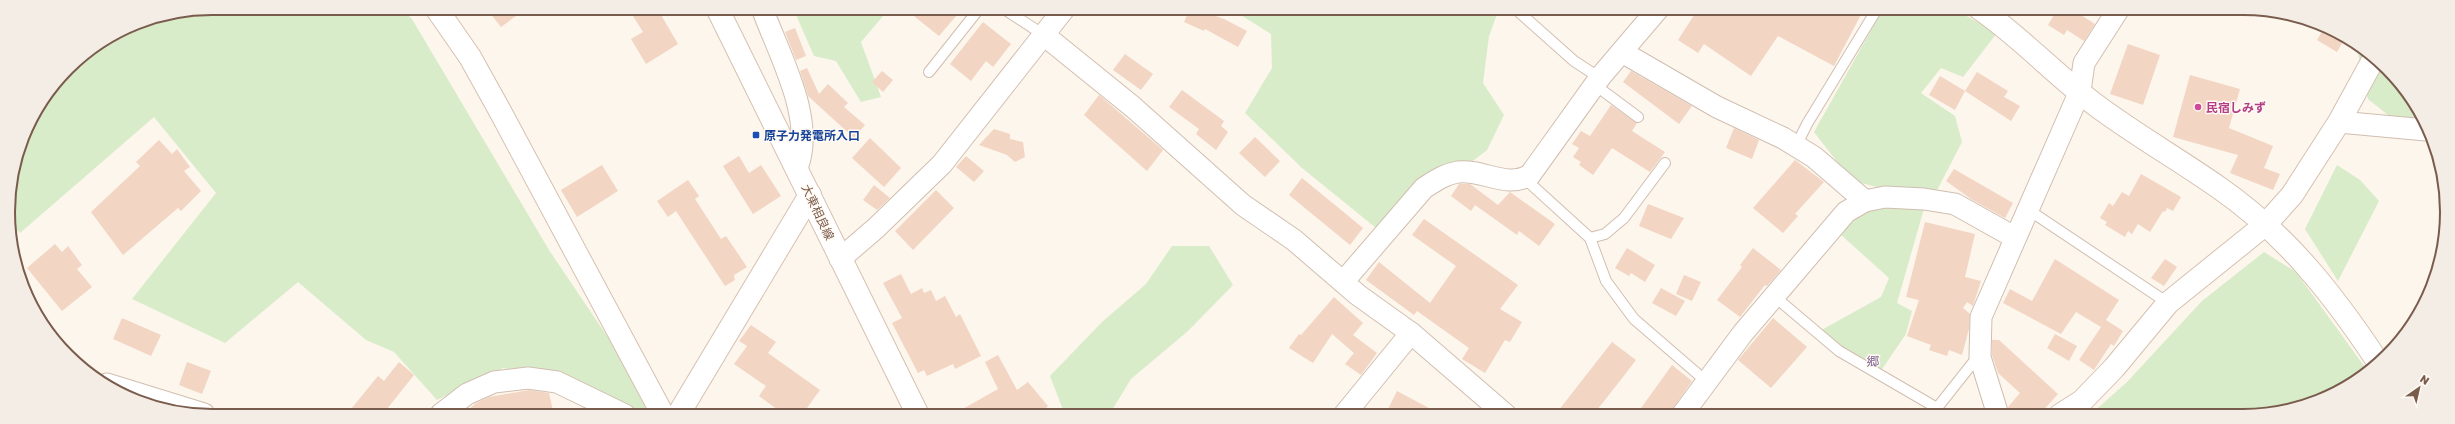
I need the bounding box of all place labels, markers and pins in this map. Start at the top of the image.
place label: 民宿しみず [2206,100,2266,115]
marker: 民宿しみず [2193,102,2203,112]
place label: 原子力発電所入口 [764,128,860,143]
marker: 原子力発電所入口 [751,130,761,140]

